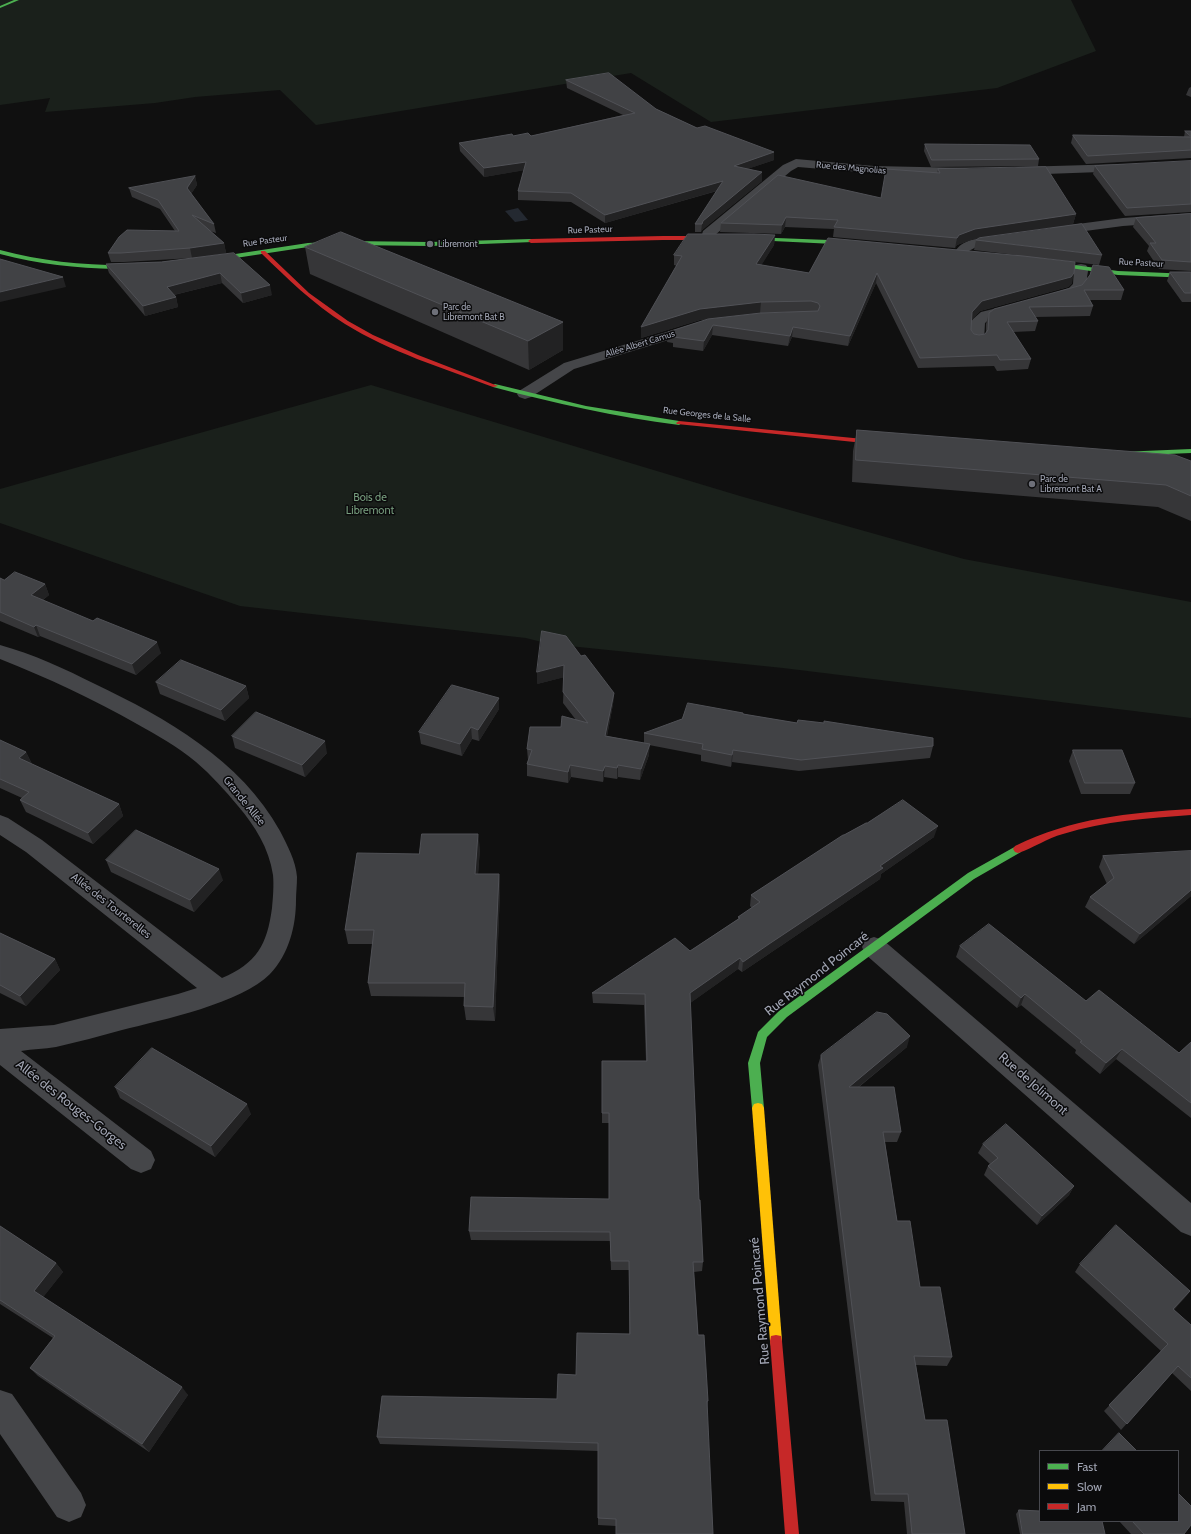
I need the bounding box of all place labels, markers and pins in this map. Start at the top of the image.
marker: Libremont [425,239,435,249]
place label: Libremont [438,239,478,249]
place label: Parc de Libremont Bat B [443,302,505,323]
marker: Parc de Libremont Bat B [430,307,440,317]
place label: Parc de Libremont Bat A [1040,474,1102,495]
marker: Parc de Libremont Bat A [1027,479,1037,489]

